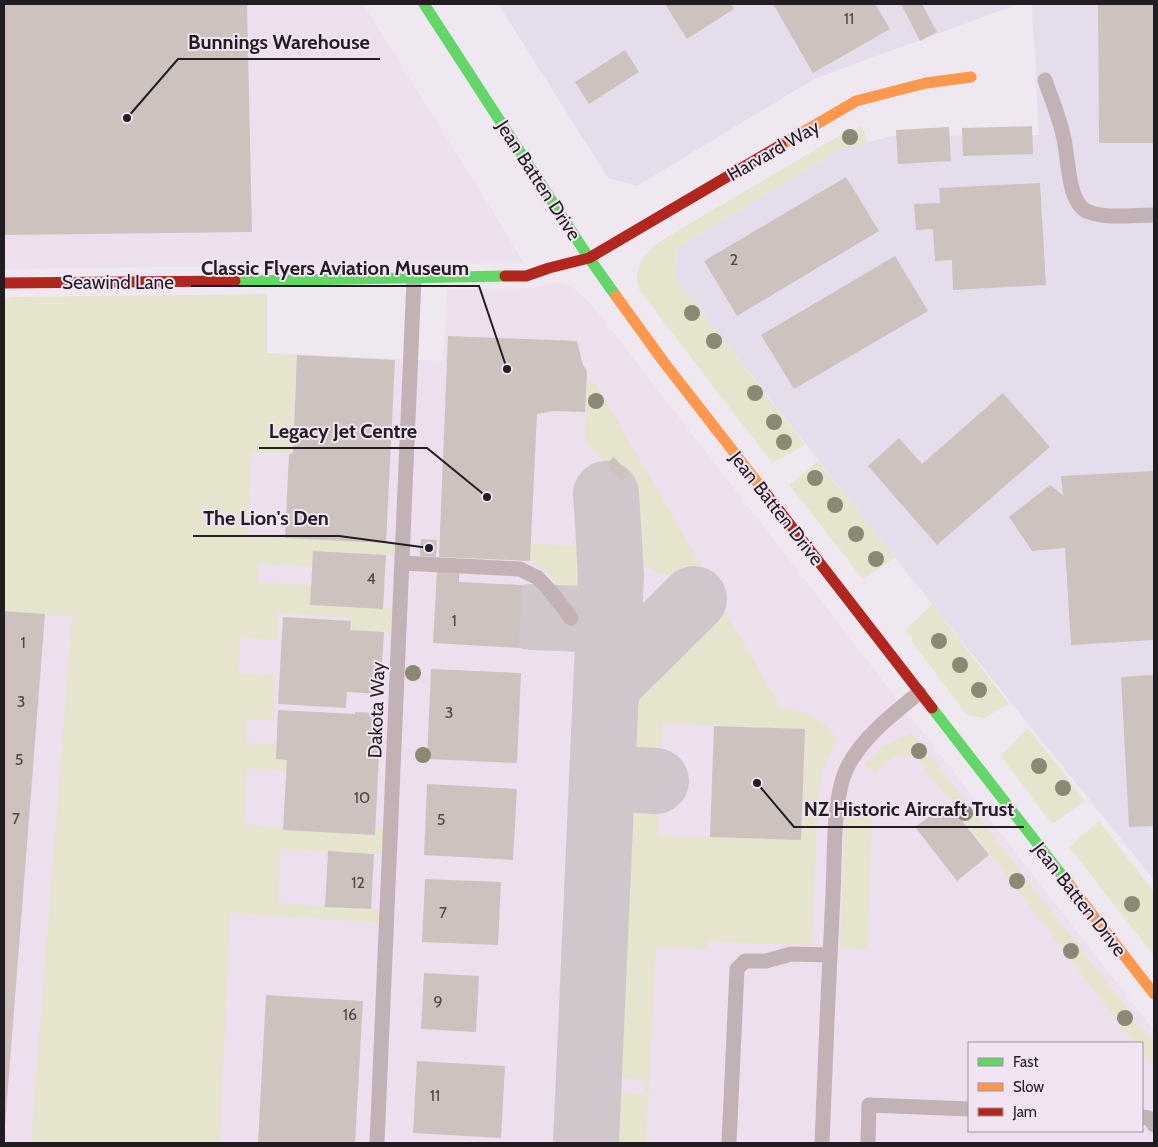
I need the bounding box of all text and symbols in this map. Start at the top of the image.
house number: 11 [844,9,854,28]
callout: Bunnings Warehouse [178,24,380,59]
text: Bunnings Warehouse [188,30,370,54]
street label: Jean Batten Drive [491,115,586,245]
street label: Harvard Way [723,115,824,186]
house number: 2 [730,250,738,269]
callout: Classic Flyers Aviation Museum [191,251,479,286]
text: Classic Flyers Aviation Museum [201,256,469,280]
street label: Seawind Lane [62,271,174,294]
callout: Legacy Jet Centre [259,413,427,448]
text: Legacy Jet Centre [269,419,417,443]
street label: Jean Batten Drive [724,446,828,570]
callout: The Lion's Den [193,501,339,536]
text: The Lion's Den [203,506,329,530]
house number: 4 [366,569,376,588]
house number: 1 [451,611,457,630]
house number: 1 [20,633,26,652]
street label: Dakota Way [363,661,390,759]
house number: 3 [17,692,25,711]
house number: 3 [445,703,453,722]
house number: 5 [15,750,23,769]
house number: 10 [354,788,370,807]
callout: NZ Historic Aircraft Trust [794,792,1024,827]
text: NZ Historic Aircraft Trust [804,797,1014,821]
house number: 7 [12,809,20,828]
house number: 5 [437,810,445,829]
street label: Jean Batten Drive [1027,837,1131,961]
house number: 12 [351,873,365,892]
house number: 7 [439,903,447,922]
house number: 9 [433,992,443,1011]
house number: 16 [343,1005,357,1024]
legend [968,1042,1143,1132]
text: Fast [1013,1053,1038,1071]
text: Slow [1013,1078,1044,1096]
house number: 11 [430,1086,440,1105]
text: Jam [1012,1103,1037,1121]

